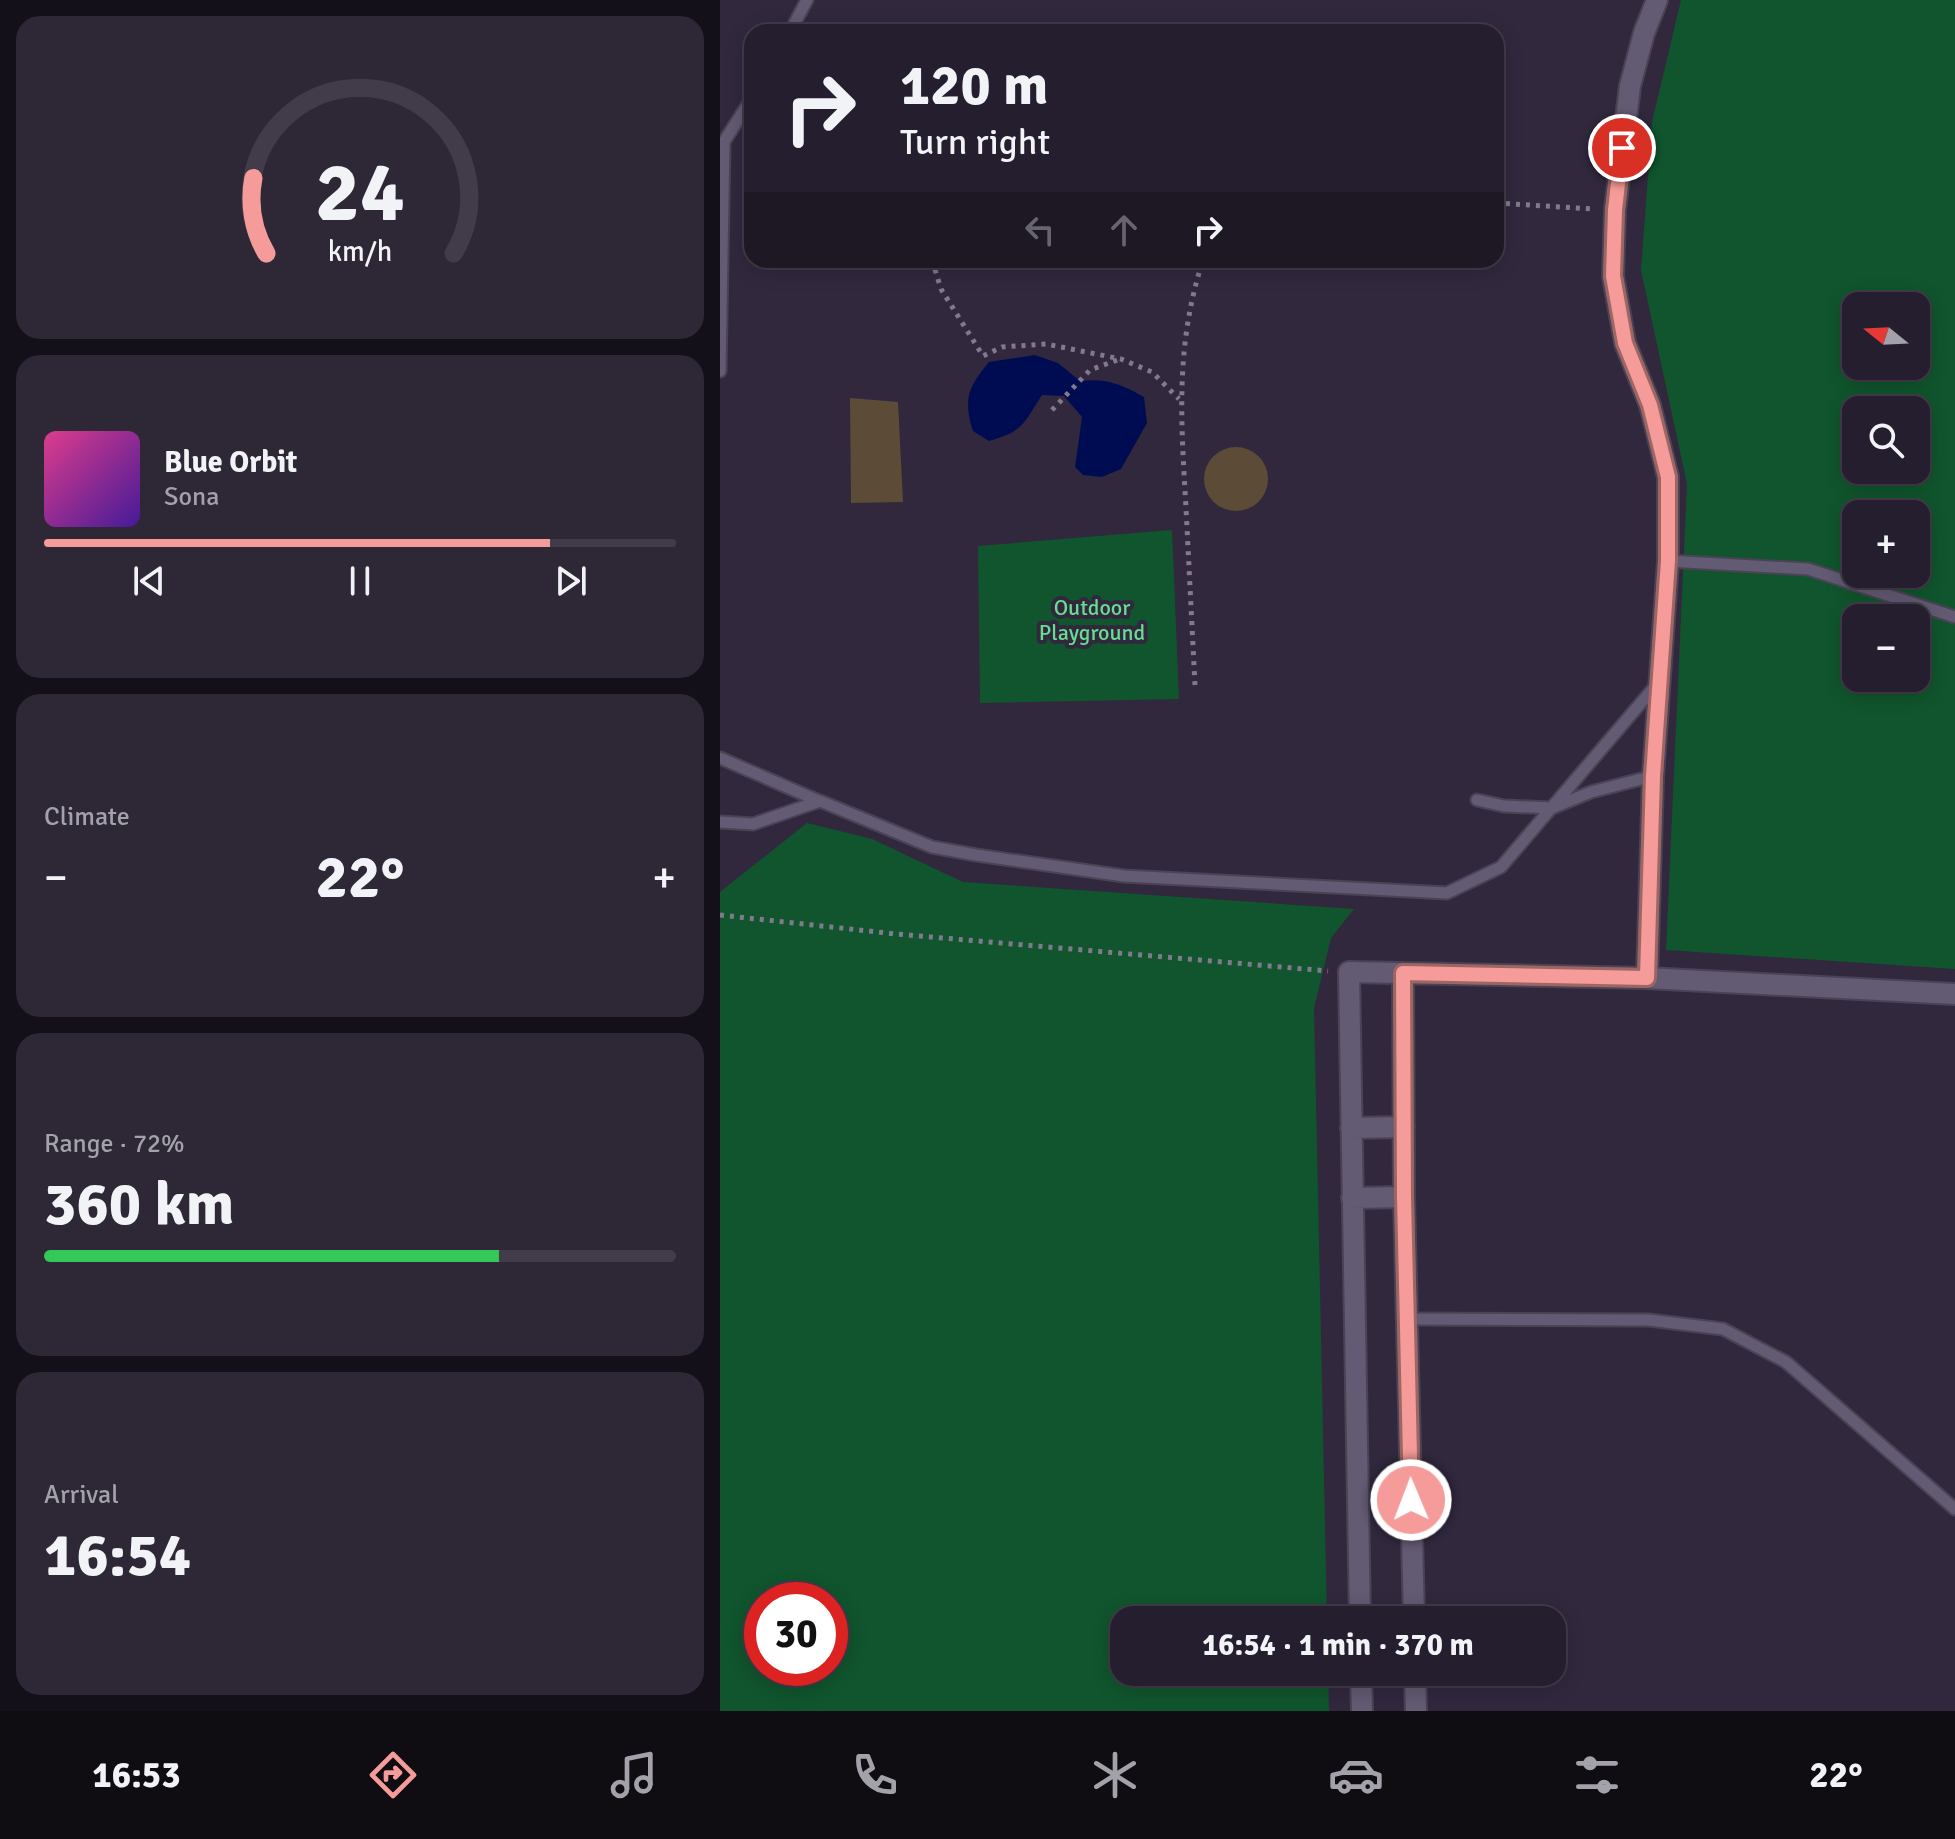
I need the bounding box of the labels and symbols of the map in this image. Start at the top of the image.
pin [1588,114,1656,182]
north arrow [1842,292,1930,380]
park label: Outdoor Playground [1039,594,1145,646]
position arrow [1369,1458,1453,1542]
speed limit sign: 30 [744,1582,848,1686]

